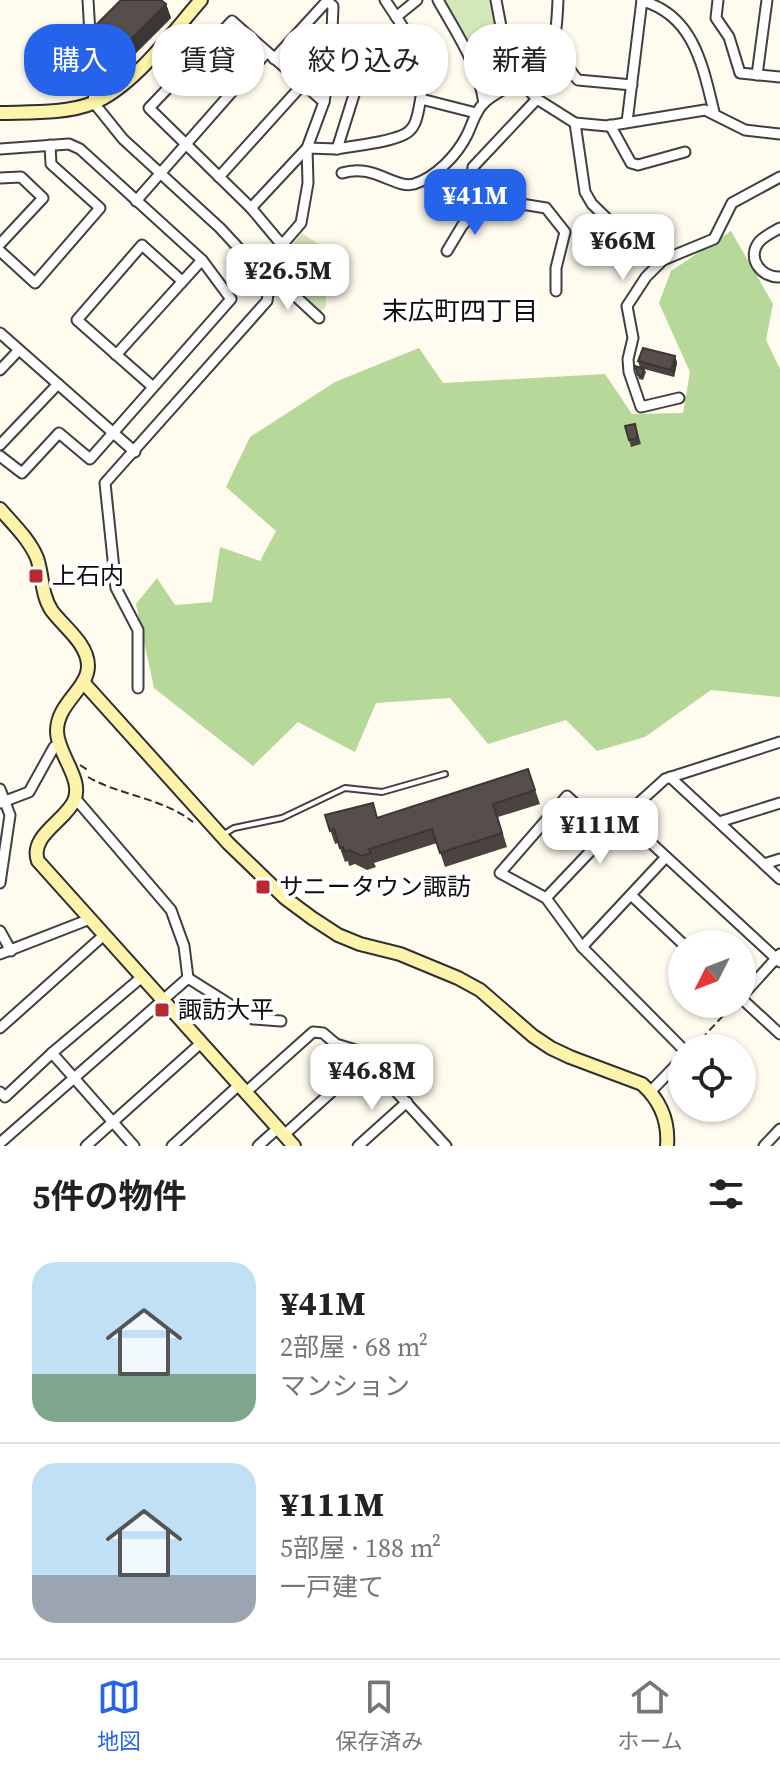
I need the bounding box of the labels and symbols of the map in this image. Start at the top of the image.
pin: ¥41M [428,169,522,237]
pin: ¥66M [576,214,670,282]
pin: ¥26.5M [223,244,353,312]
district label: 末広町四丁目 [382,293,538,329]
place label: 上石内 [52,559,124,592]
marker: 上石内 [27,567,45,585]
pin: ¥111M [544,798,656,866]
place label: サニータウン諏訪 [279,870,471,903]
marker: サニータウン諏訪 [254,878,272,896]
north arrow [668,930,756,1018]
place label: 諏訪大平 [178,993,274,1026]
marker: 諏訪大平 [153,1001,171,1019]
pin: ¥46.8M [307,1044,437,1112]

